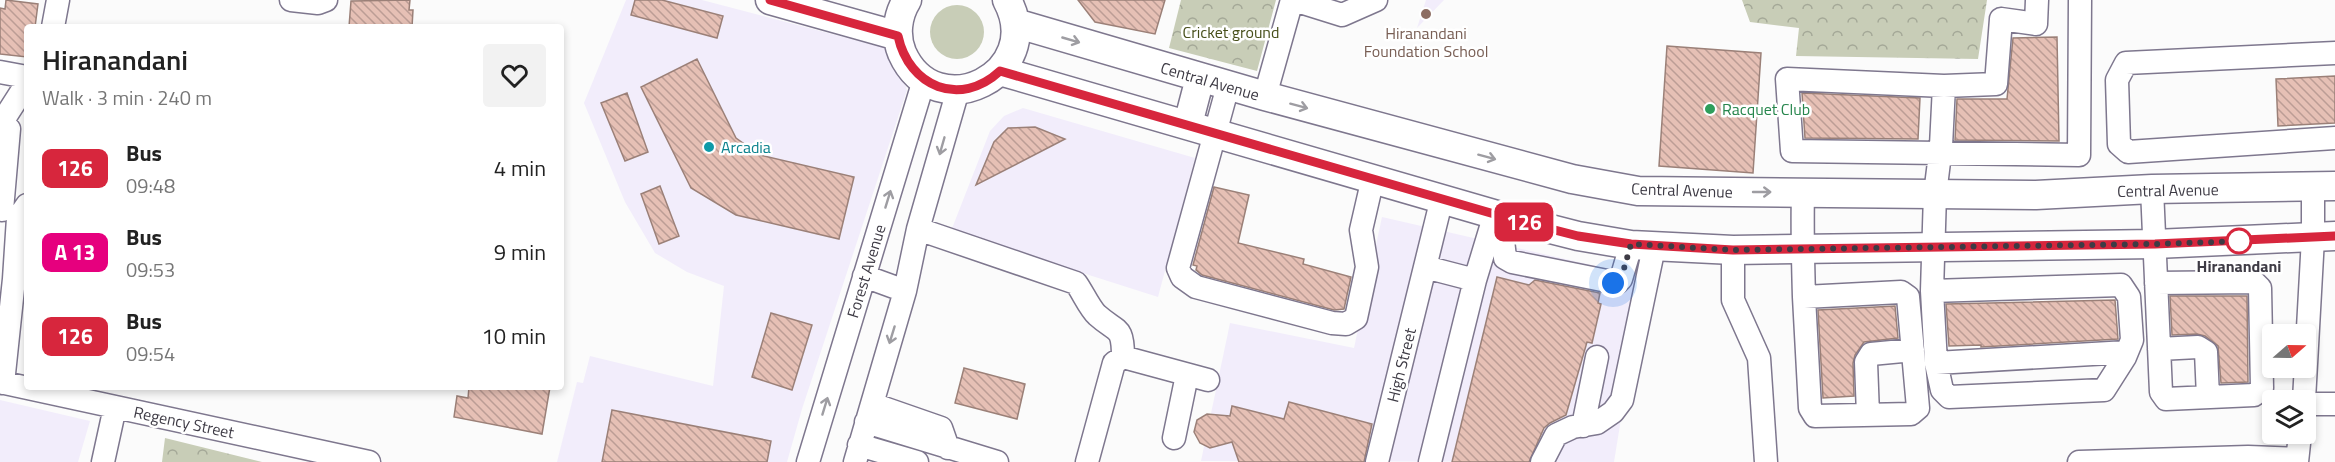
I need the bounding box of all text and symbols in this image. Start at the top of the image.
marker: Hiranandani Foundation School [1419,7,1433,21]
park label: Cricket ground [1183,20,1279,44]
place label: Hiranandani Foundation School [1364,21,1488,63]
one-way arrow [1061,35,1080,46]
text: Hiranandani [42,38,188,81]
button: heart [483,44,546,107]
street label: Central Avenue [1158,55,1262,107]
text: Walk · 3 min · 240 m [42,82,212,113]
place label: Racquet Club [1722,97,1810,121]
one-way arrow [1289,100,1308,112]
marker: Racquet Club [1703,102,1717,116]
place label: Arcadia [721,135,771,159]
text: Bus [126,136,162,170]
one-way arrow [936,136,947,155]
marker: Arcadia [702,140,716,154]
text: 4 min [494,151,546,185]
one-way arrow [1477,151,1496,163]
text: 126 [57,152,93,184]
text: 09:48 [126,170,175,201]
street label: Central Avenue [1631,176,1733,204]
street label: Central Avenue [2117,177,2219,203]
one-way arrow [1752,186,1772,198]
one-way arrow [883,190,894,209]
line badge: 126 [1490,202,1558,242]
text: 126 [1506,206,1542,238]
text: Bus [126,220,162,254]
street label: Forest Avenue [840,221,892,321]
marker: Hiranandani [2226,228,2252,254]
text: 9 min [494,235,546,269]
text: A 13 [55,236,95,268]
text: 09:53 [126,254,175,285]
place label: Hiranandani [2197,254,2281,278]
your location [1598,268,1628,298]
text: Bus [126,304,162,338]
text: 10 min [481,319,546,353]
text: 126 [57,320,93,352]
north arrow [2262,324,2316,378]
map controls [2262,324,2316,444]
one-way arrow [886,325,897,344]
street label: High Street [1380,325,1422,405]
text: 09:54 [126,338,175,369]
button: layers [2262,390,2316,444]
one-way arrow [820,397,831,416]
street label: Regency Street [132,400,237,444]

